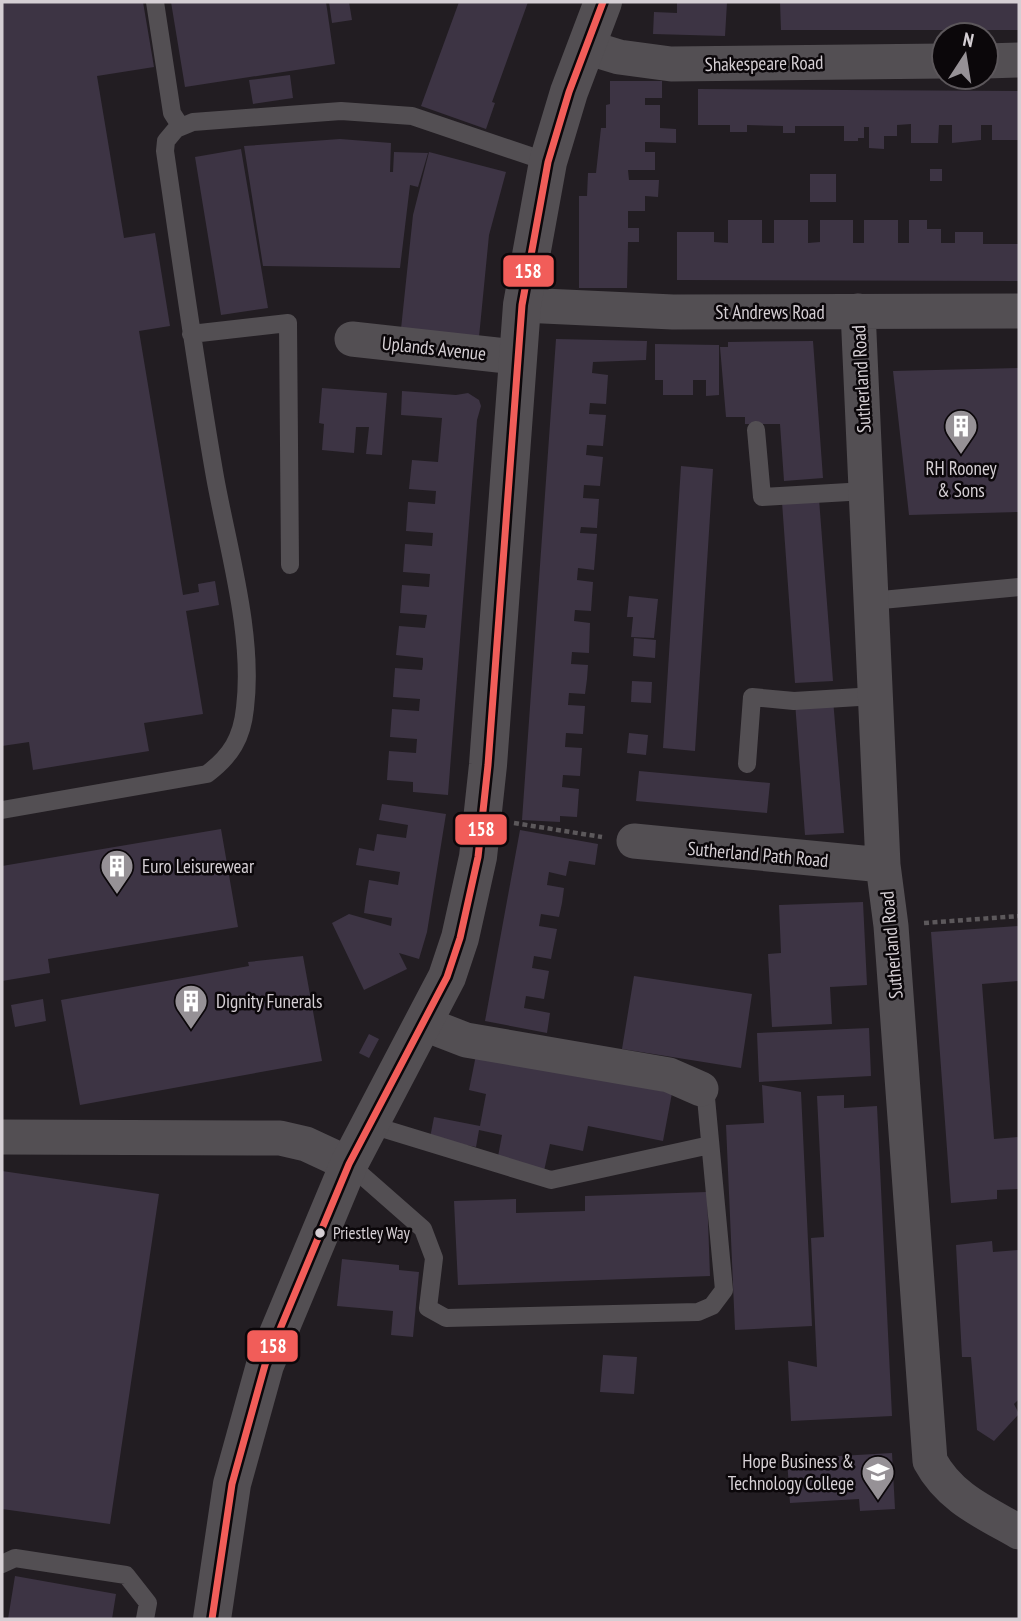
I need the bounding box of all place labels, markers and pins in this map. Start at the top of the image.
building icon: RH Rooney & Sons [942,407,980,456]
place label: RH Rooney & Sons [925,456,997,502]
building icon: Euro Leisurewear [98,847,136,896]
place label: Euro Leisurewear [142,854,255,878]
building icon: Dignity Funerals [172,982,210,1031]
place label: Dignity Funerals [216,989,322,1013]
place label: Priestley Way [333,1222,411,1244]
marker: Priestley Way [313,1226,327,1240]
place label: Hope Business & Technology College [728,1449,854,1495]
school or university icon: Hope Business & Technology College [859,1453,897,1502]

